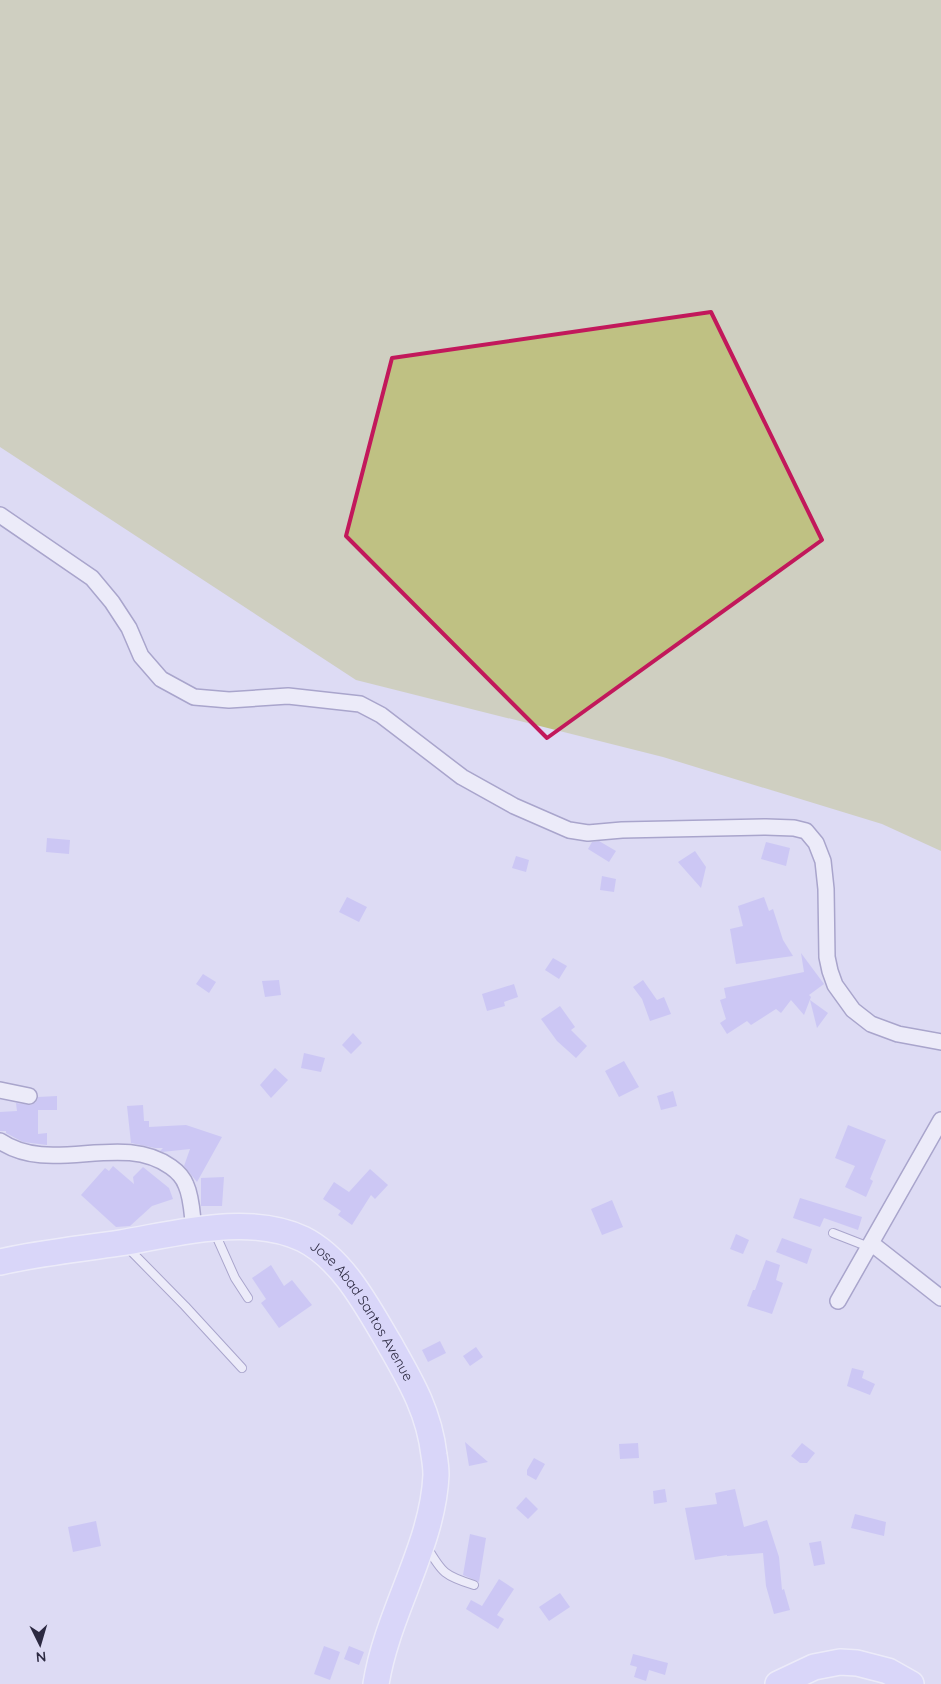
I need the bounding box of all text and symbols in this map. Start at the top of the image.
street label: Jose Abad Santos Avenue [307,1236,418,1384]
north arrow [15,1619,65,1669]
text: N [35,1648,47,1666]

